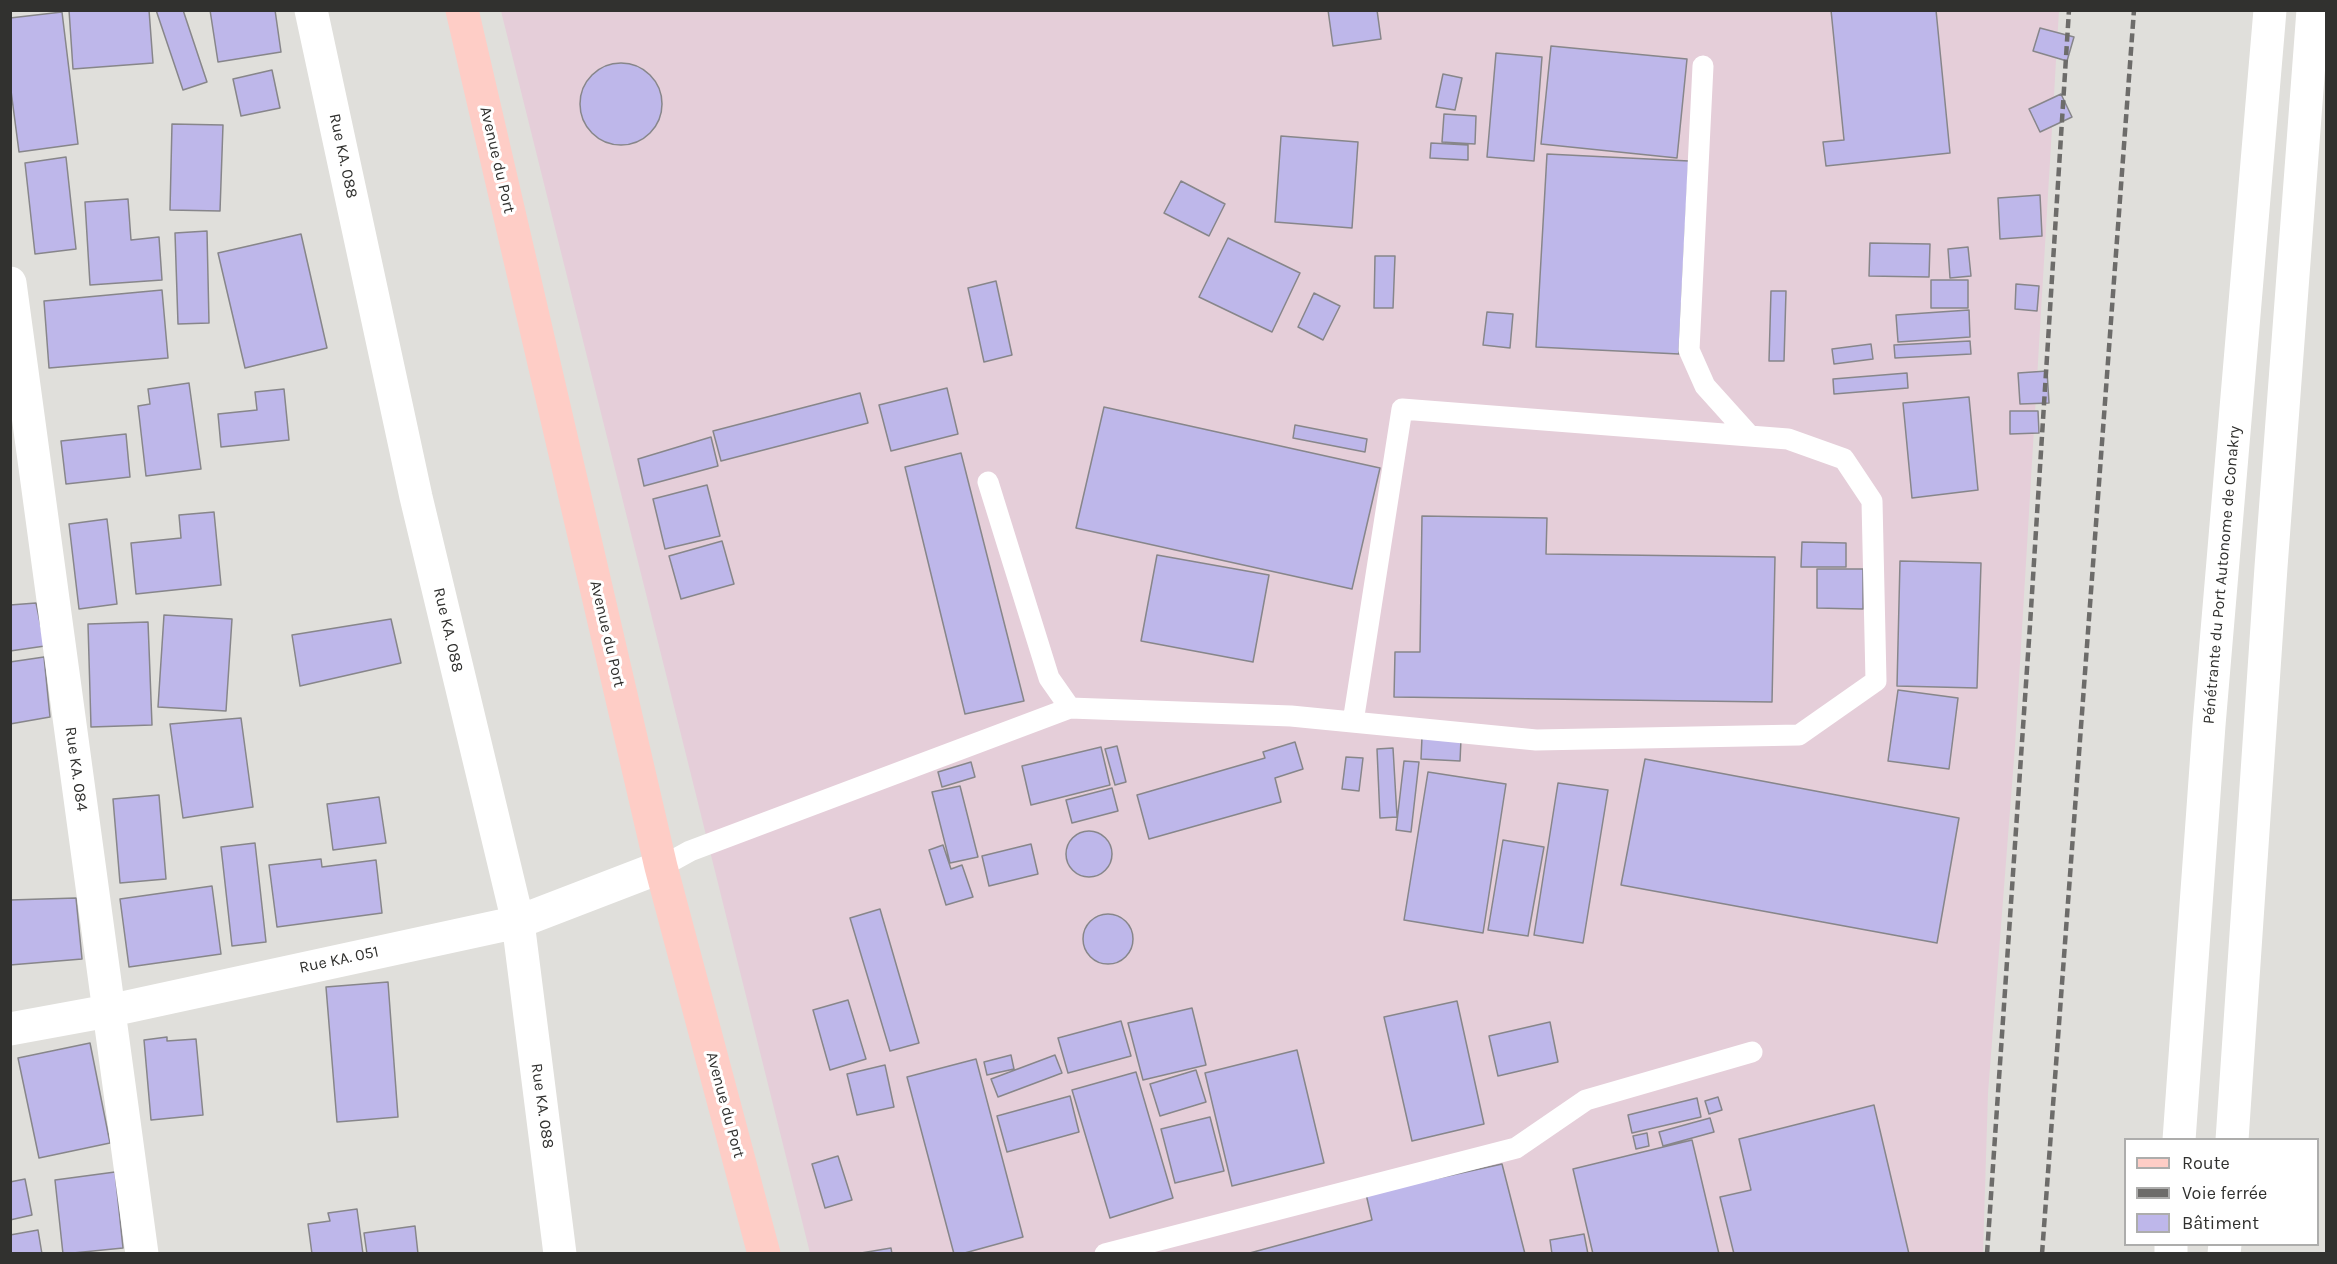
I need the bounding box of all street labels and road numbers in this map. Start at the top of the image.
street label: Avenue du Port [475,105,519,215]
street label: Rue KA. 088 [325,112,361,200]
street label: Pénétrante du Port Autonome de Conakry [2199,425,2245,725]
street label: Avenue du Port [585,579,629,689]
street label: Rue KA. 088 [429,586,467,674]
street label: Rue KA. 084 [61,725,91,813]
street label: Rue KA. 051 [297,942,381,978]
street label: Avenue du Port [702,1050,748,1160]
street label: Rue KA. 088 [526,1062,558,1150]

